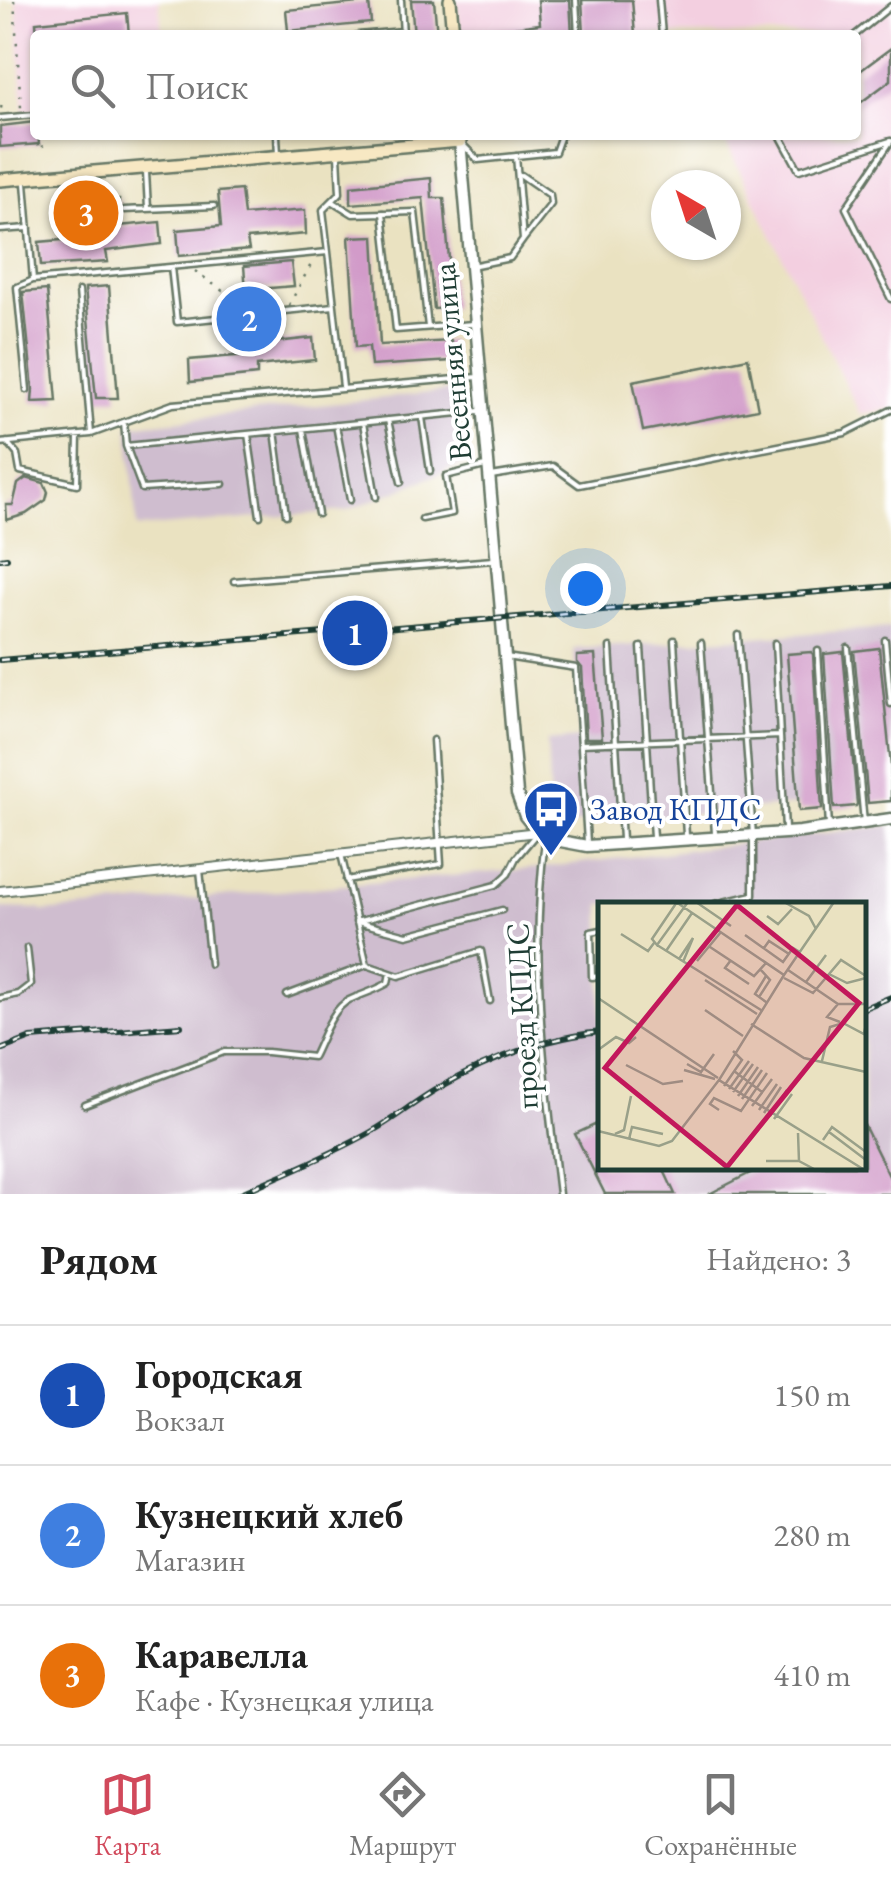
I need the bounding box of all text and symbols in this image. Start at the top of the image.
search box [30,30,861,140]
icon: search [65,58,120,113]
text: Поиск [145,61,248,110]
north arrow [651,170,741,260]
pin: 3 [54,176,118,250]
street label: Весенняя улица [422,261,482,463]
pin: 2 [216,282,282,356]
your location [560,563,611,614]
pin: 1 [322,596,388,670]
bus stop icon: Завод КПДС [521,779,581,858]
place label: Завод КПДС [590,788,762,830]
inset map [598,902,866,1169]
street label: проезд КПДС [496,922,548,1110]
text: Рядом [40,1232,158,1287]
text: Найдено: 3 [706,1238,851,1280]
text: Городская [135,1350,303,1399]
text: 1 [64,1374,81,1416]
text: 150 m [774,1374,851,1416]
text: Вокзал [135,1399,225,1441]
text: Кузнецкий хлеб [135,1490,403,1539]
text: 2 [64,1514,81,1556]
text: 280 m [774,1514,851,1556]
text: Магазин [135,1539,246,1581]
text: Каравелла [135,1630,308,1679]
text: 3 [64,1654,81,1696]
text: 410 m [774,1654,851,1696]
text: Кафе · Кузнецкая улица [135,1679,434,1721]
tab: Карта [94,1767,161,1863]
tab: Маршрут [349,1767,456,1863]
tab: Сохранённые [644,1767,797,1863]

